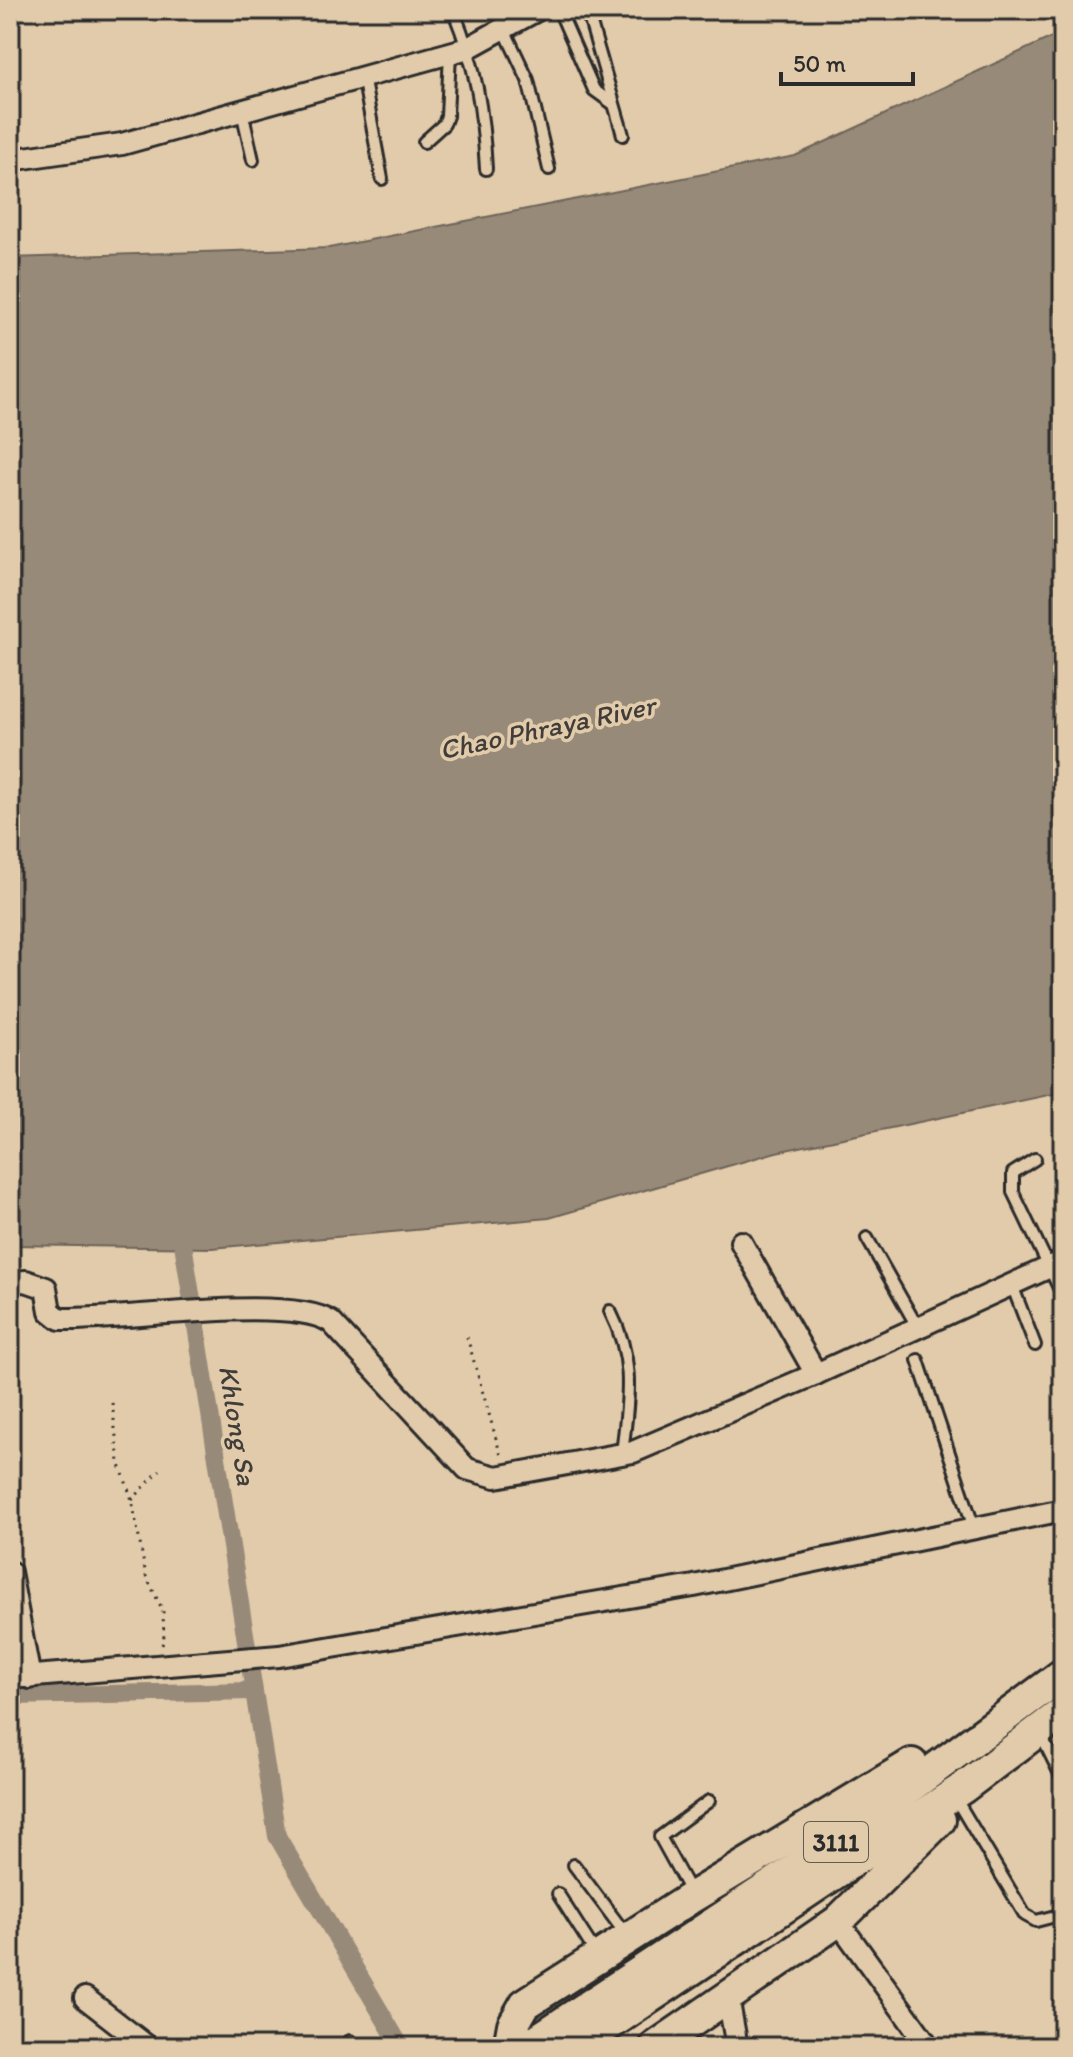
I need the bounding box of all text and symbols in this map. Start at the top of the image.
scale bar [781,36,913,86]
text: 50 m [793,49,846,78]
water label: Chao Phraya River [436,687,661,766]
water label: Khlong Sa [212,1362,264,1489]
road number: 3111 [804,1822,868,1862]

